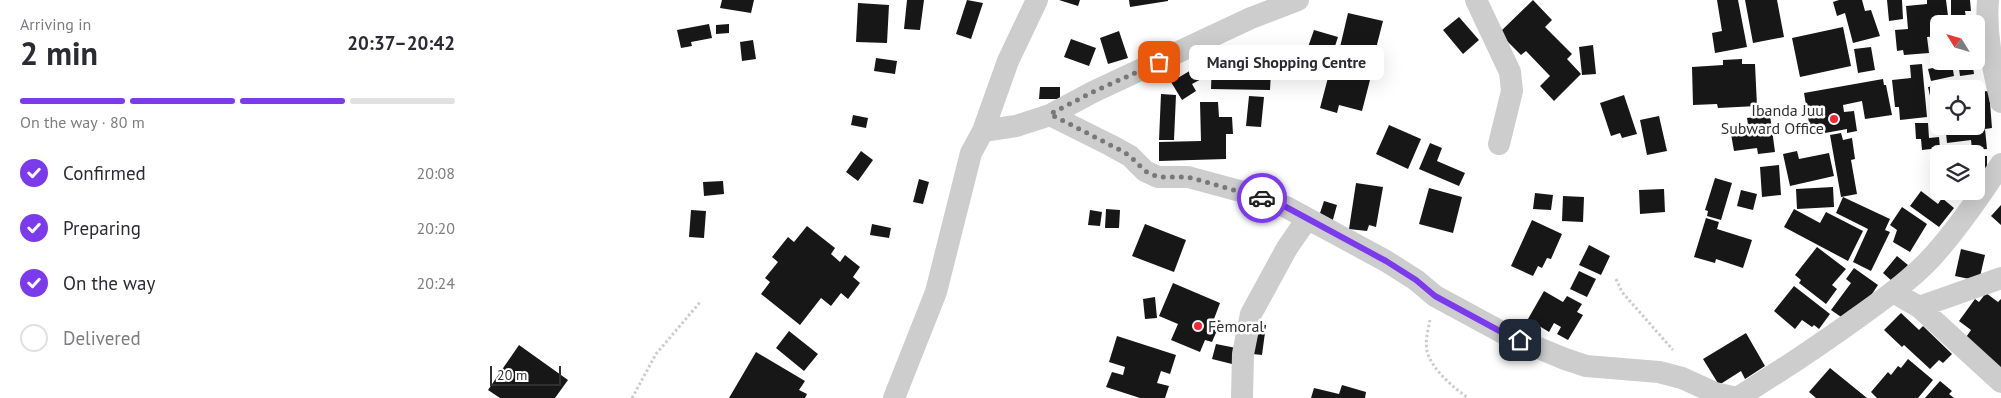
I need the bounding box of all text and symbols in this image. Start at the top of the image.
text: Arriving in [20,14,91,34]
north arrow [1930,15,1985,70]
map controls [1930,15,1985,200]
text: 20:37–20:42 [347,31,455,55]
text: 2 min [20,32,98,74]
pin [1138,41,1180,83]
callout: Mangi Shopping Centre [1189,44,1384,80]
icon: bag [1145,48,1173,76]
text: Mangi Shopping Centre [1207,52,1366,72]
button: locate [1930,80,1985,135]
place label: Ibanda Juu Subward Office [1721,100,1824,138]
text: On the way · 80 m [20,112,145,132]
marker: Ibanda Juu Subward Office [1828,113,1840,125]
button: layers [1930,145,1985,200]
icon: check [20,159,48,187]
text: Confirmed [63,161,146,185]
text: 20:08 [417,163,455,183]
courier [1237,173,1287,223]
icon: car [1248,184,1276,212]
icon: check [20,214,48,242]
text: Preparing [63,216,141,240]
text: 20:20 [417,218,455,238]
icon: check [20,269,48,297]
text: On the way [63,271,155,295]
text: 20:24 [417,273,455,293]
place label: Femoral [1208,316,1264,336]
pin [1499,319,1541,361]
marker: Femoral [1192,320,1204,332]
text: Delivered [63,326,141,350]
icon: home [1506,326,1534,354]
scale bar [490,363,561,386]
text: 20 m [497,366,527,384]

